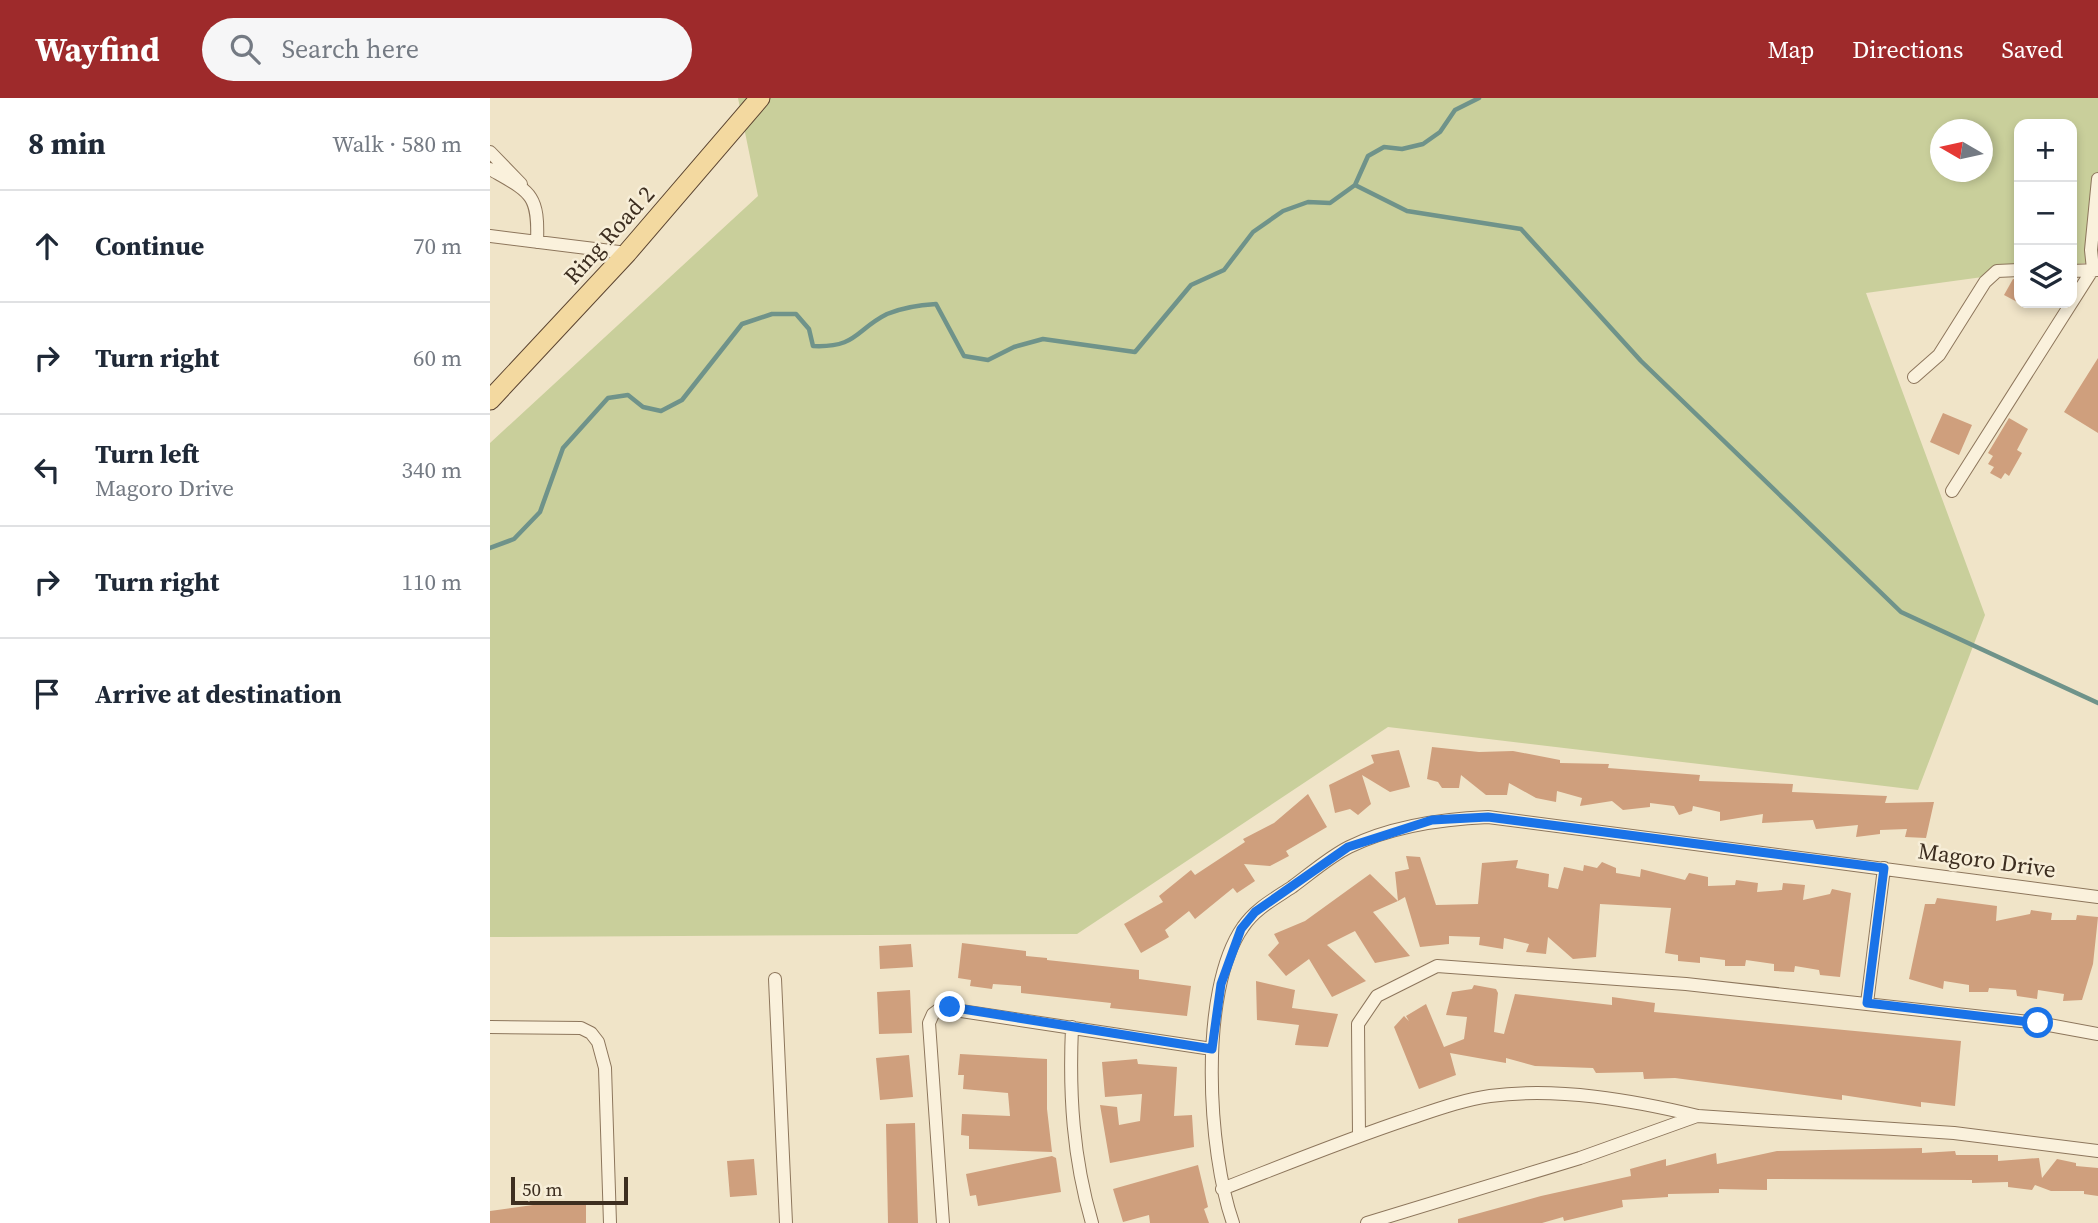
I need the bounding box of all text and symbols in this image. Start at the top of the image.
search box [202,18,692,81]
text: Wayfind [35,27,160,72]
icon: search [226,30,264,68]
text: Search here [282,31,419,67]
text: Map [1767,33,1814,66]
text: Directions [1852,33,1963,66]
text: Saved [2001,33,2063,66]
north arrow [1930,119,1993,182]
map controls [2014,119,2077,308]
button: + [2014,119,2077,182]
text: 8 min [28,123,106,164]
text: Walk · 580 m [332,128,462,160]
street label: Ring Road 2 [556,179,662,291]
button: − [2014,182,2077,245]
icon: ahead [28,227,66,265]
text: Continue [95,228,204,264]
text: 70 m [413,230,462,262]
button: layers [2014,245,2077,308]
icon: right [28,339,66,377]
text: Turn right [95,340,219,376]
text: 60 m [413,342,462,374]
text: Turn left [95,436,199,472]
icon: left [28,451,66,489]
text: 340 m [401,454,462,486]
text: Magoro Drive [95,472,234,504]
icon: right [28,563,66,601]
text: Turn right [95,564,219,600]
text: 110 m [401,566,462,598]
icon: arrive [28,675,66,713]
text: Arrive at destination [95,676,342,712]
street label: Magoro Drive [1916,834,2058,886]
route end [934,991,965,1022]
route start [2022,1007,2053,1038]
scale bar [511,1174,628,1206]
text: 50 m [522,1176,563,1202]

